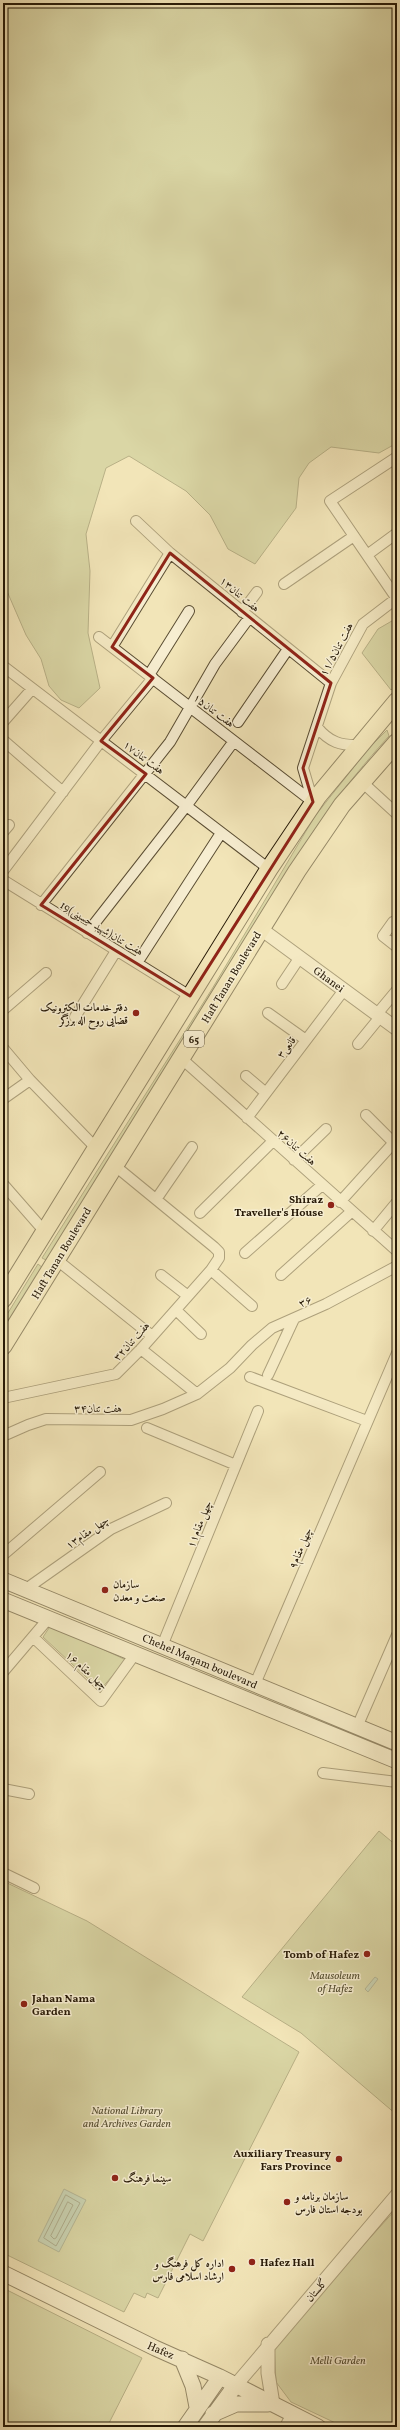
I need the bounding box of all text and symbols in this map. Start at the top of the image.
street label: ۱۳هفت تنان [216,574,262,616]
street label: ۱۱/۵هفت تنان [317,620,358,679]
street label: هفت تنان۱۵ [189,691,237,732]
street label: هفت تنان۱۷ [119,738,167,779]
street label: 19هفت تنان(شهید حسینی) [57,898,146,960]
street label: Haft Tanan Boulevard [199,929,266,1027]
street label: Ghanei [309,964,347,997]
place label: دفتر خدمات الکترونیک قضایی روح اله برزگر [40,1001,128,1030]
marker: دفتر خدمات الکترونیک قضایی روح اله برزگر [131,1008,141,1018]
road number: 65 [184,1031,204,1047]
street label: ۳قانعی [274,1034,300,1062]
street label: هفت تنان۲۶ [273,1126,319,1170]
place label: Shiraz Traveller's House [234,1193,323,1221]
marker: Shiraz Traveller's House [326,1200,336,1210]
street label: Haft Tanan Boulevard [29,1205,96,1303]
street label: ۳۶ [297,1293,315,1312]
street label: هفت تنان۳۲ [110,1319,154,1365]
street label: هفت تنان۳۴ [74,1402,122,1417]
street label: چهل مقام۱۱ [184,1499,218,1551]
street label: چهل مقام۱۳ [63,1513,113,1554]
street label: چهل مقام۹ [286,1526,318,1572]
place label: سازمان صنعت و معدن [113,1578,166,1606]
marker: سازمان صنعت و معدن [100,1585,110,1595]
street label: Chehel Maqam boulevard [139,1631,259,1693]
street label: چهل مقام ۱۶ [61,1648,110,1695]
place label: Tomb of Hafez [283,1948,359,1963]
marker: Tomb of Hafez [362,1949,372,1959]
park label: Mausoleum of Hafez [309,1969,361,1997]
place label: Jahan Nama Garden [31,1992,95,2020]
marker: Jahan Nama Garden [19,1999,29,2009]
park label: National Library and Archives Garden [83,2104,171,2132]
place label: Auxiliary Treasury Fars Province [233,2147,332,2175]
marker: Auxiliary Treasury Fars Province [334,2154,344,2164]
place label: سینما فرهنگ [123,2171,172,2187]
marker: سینما فرهنگ [110,2173,120,2183]
place label: سازمان برنامه و بودجه استان فارس [294,2190,362,2218]
marker: سازمان برنامه و بودجه استان فارس [282,2197,292,2207]
place label: اداره کل فرهنگ و ارشاد اسلامی فارس [152,2256,224,2285]
place label: Hafez Hall [260,2256,315,2271]
marker: Hafez Hall [247,2257,257,2267]
marker: اداره کل فرهنگ و ارشاد اسلامی فارس [227,2264,237,2274]
street label: گلستان [302,2275,331,2306]
street label: Hafez [144,2339,177,2364]
park label: Melli Garden [309,2354,366,2369]

